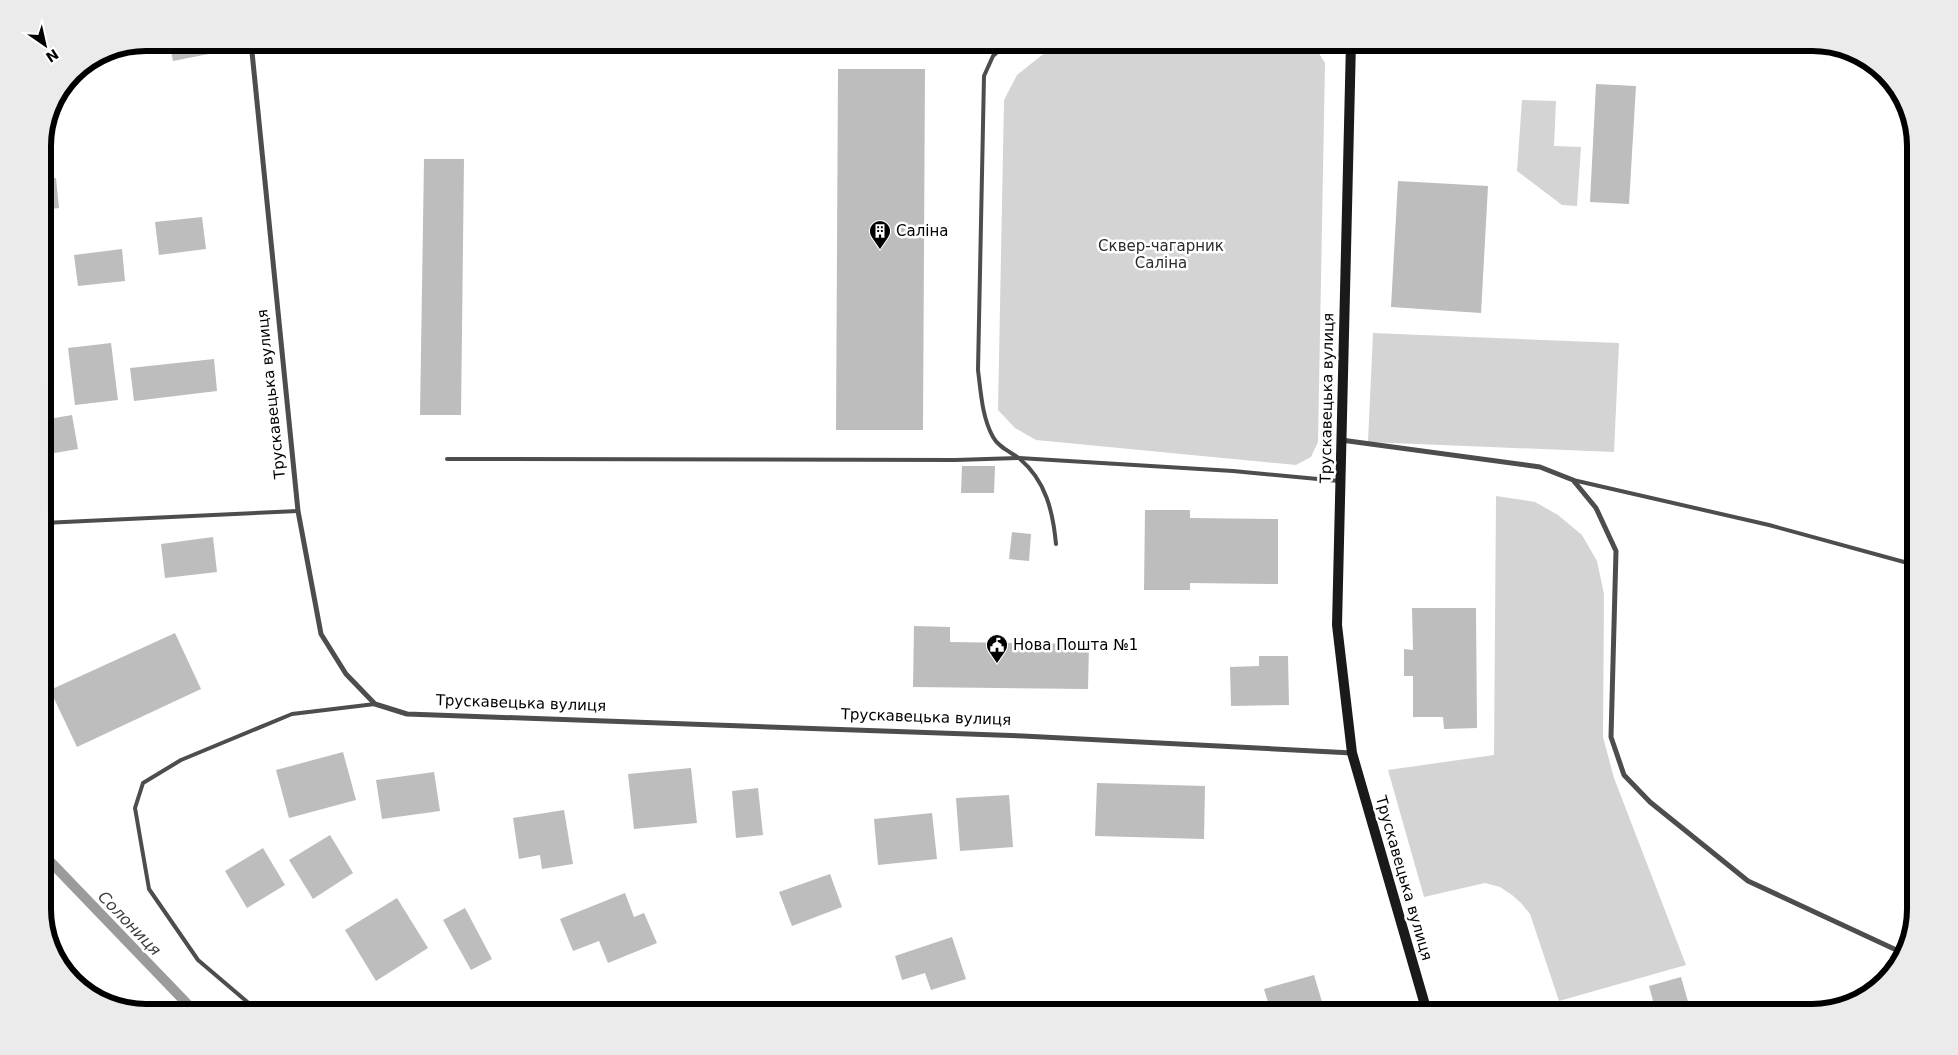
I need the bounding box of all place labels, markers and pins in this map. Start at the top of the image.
building icon: Саліна [868,219,892,250]
place label: Саліна [896,222,948,240]
public building icon: Нова Пошта №1 [985,633,1009,664]
place label: Нова Пошта №1 [1013,636,1138,654]

